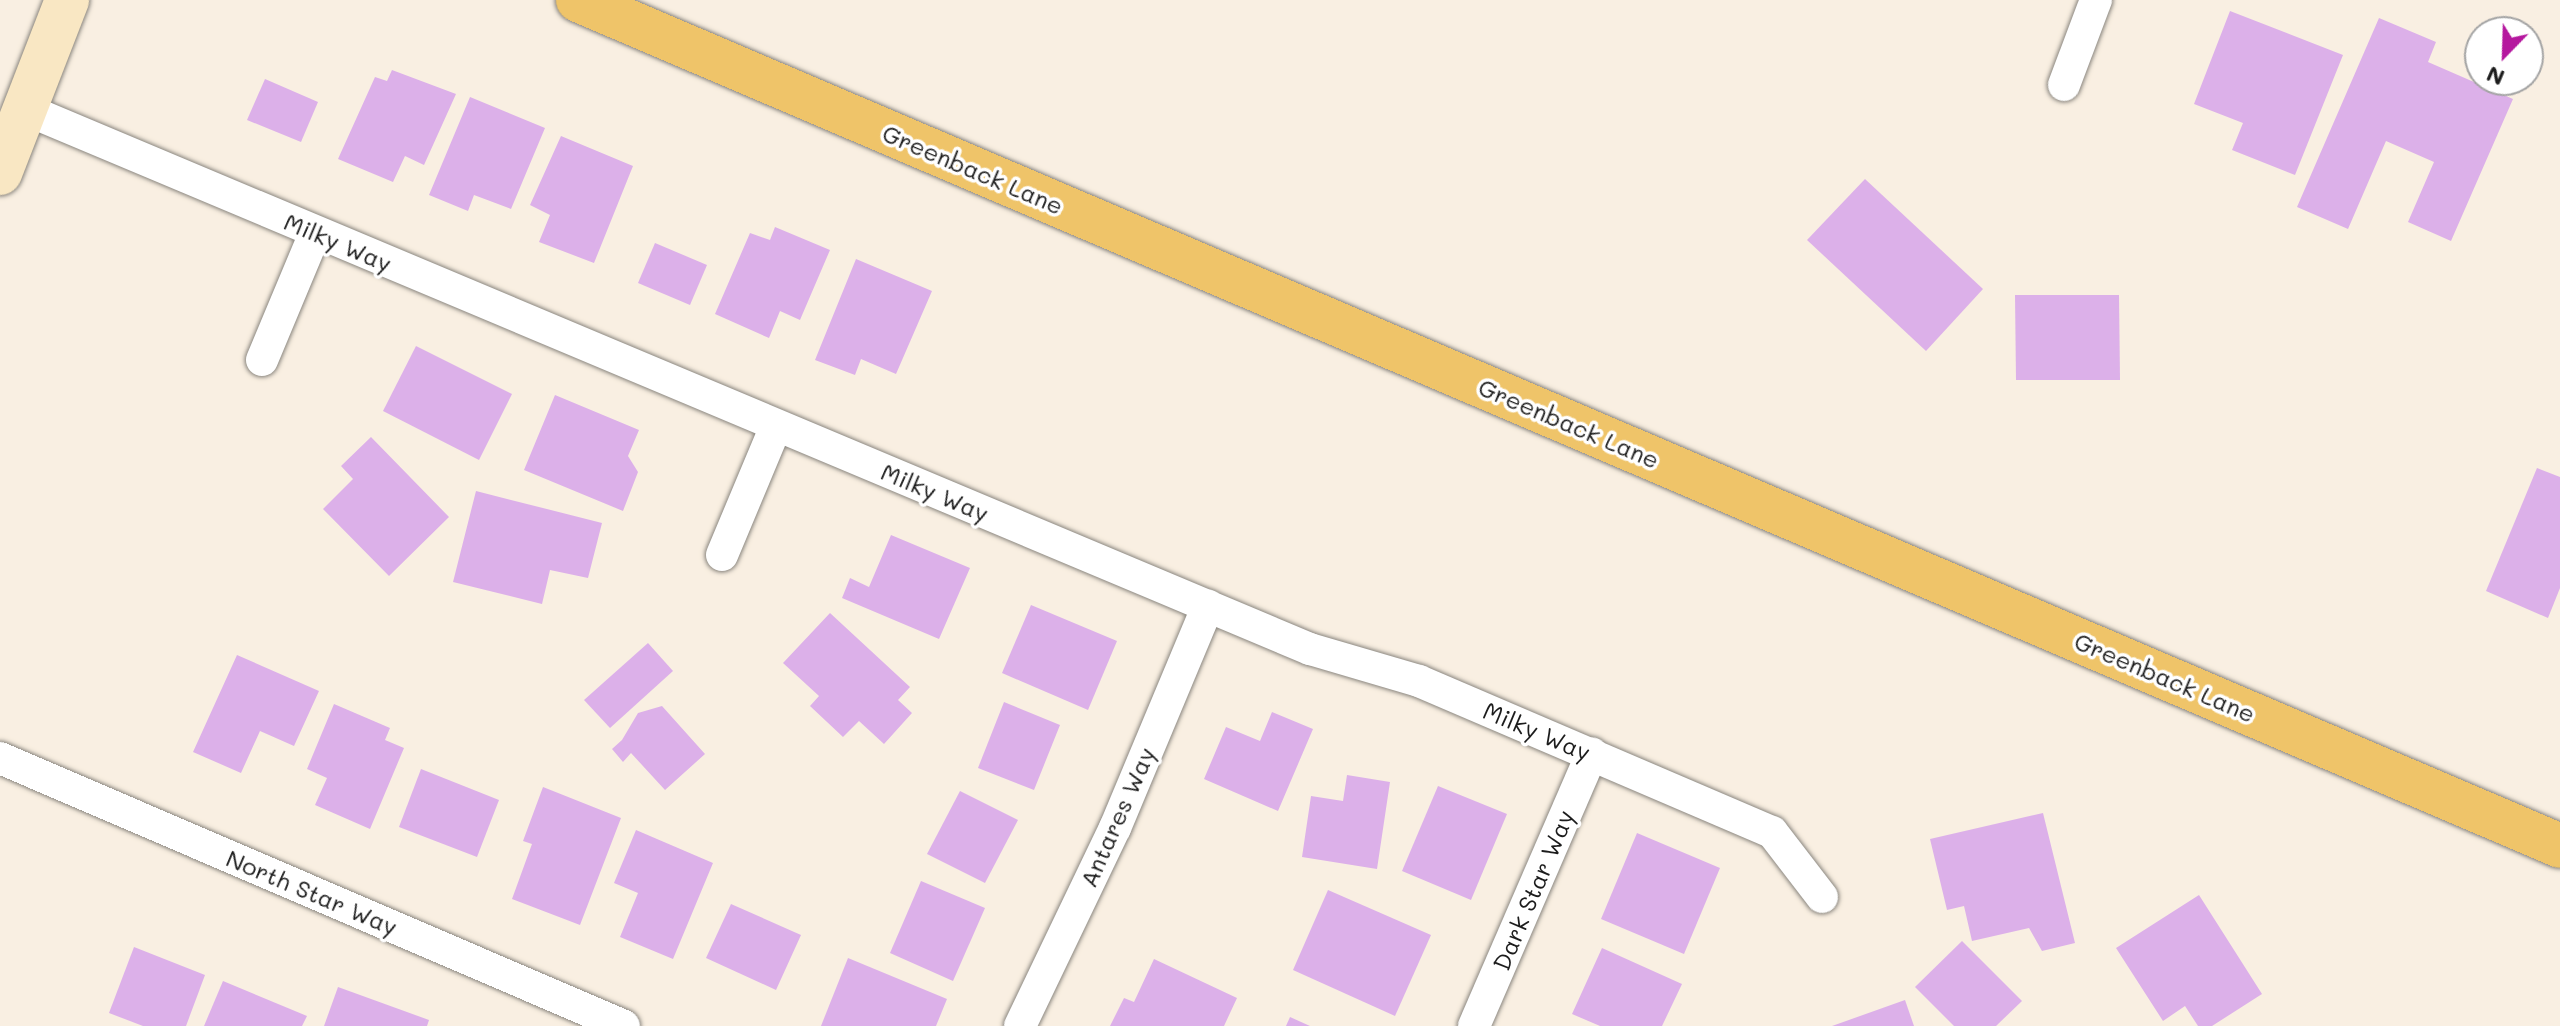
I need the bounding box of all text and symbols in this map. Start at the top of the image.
north arrow [2464,16,2544,96]
text: N [2482,60,2509,93]
street label: Greenback Lane [878,118,1068,220]
street label: Milky Way [280,206,396,278]
street label: Greenback Lane [1474,372,1664,474]
street label: Milky Way [877,456,993,528]
street label: Greenback Lane [2070,626,2260,728]
street label: Milky Way [1479,695,1595,767]
street label: Antares Way [1073,743,1161,891]
street label: Dark Star Way [1486,806,1580,974]
street label: North Star Way [222,843,402,941]

